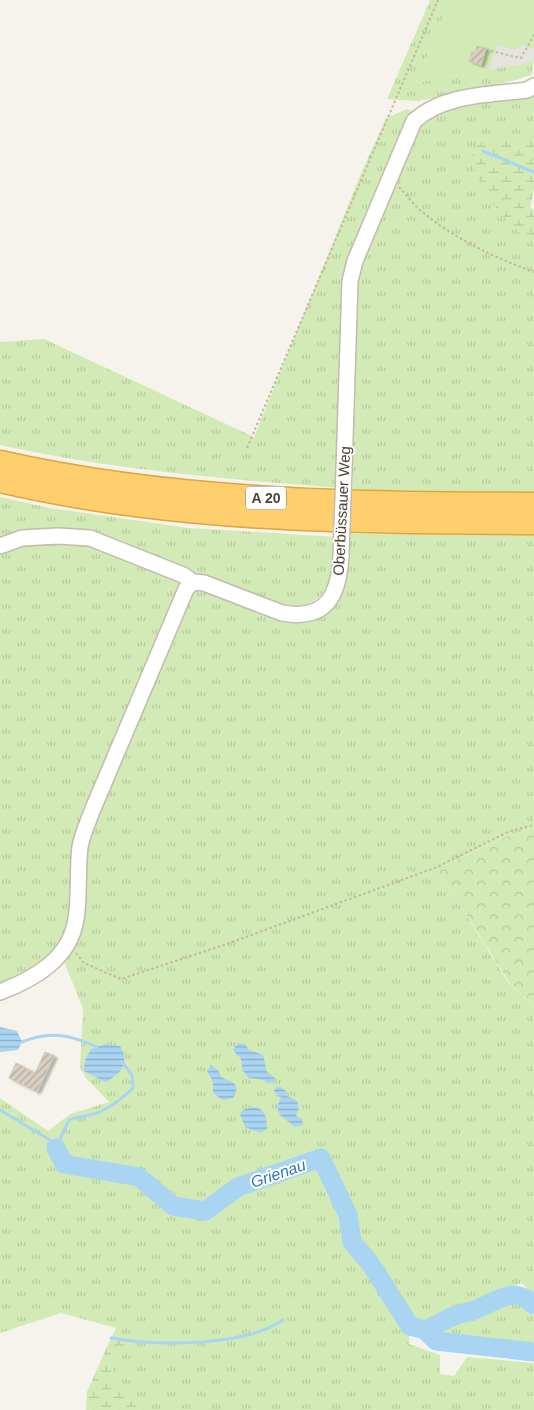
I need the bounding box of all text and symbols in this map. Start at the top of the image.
street label: Oberbüssauer Weg [330,446,353,576]
road number: A 20 [246,486,286,509]
water label: Grienau [248,1156,308,1191]

